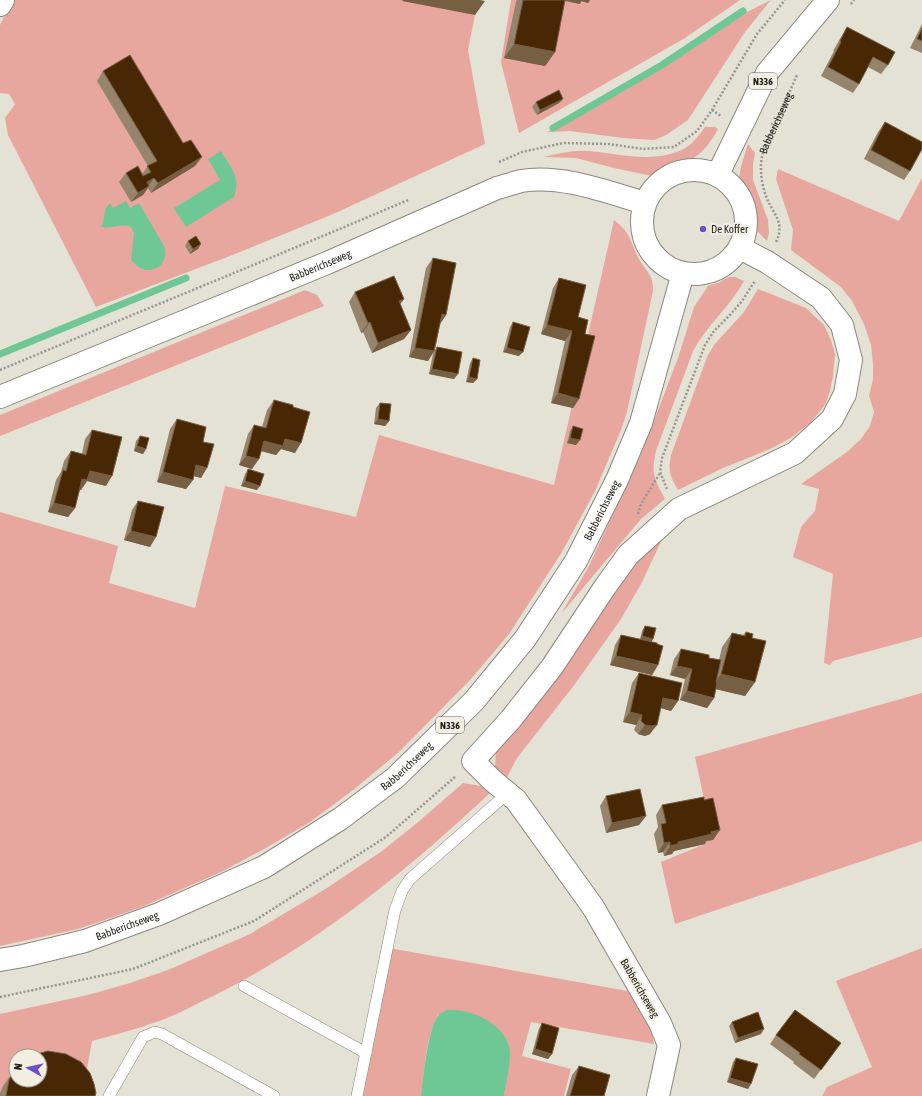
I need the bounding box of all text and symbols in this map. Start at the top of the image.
road number: N336 [749,73,777,89]
street label: Babberichseweg [757,90,795,155]
place label: De Koffer [711,223,749,235]
marker: De Koffer [698,224,708,234]
street label: Babberichseweg [287,247,353,284]
street label: Babberichseweg [581,478,622,542]
road number: N336 [436,717,464,733]
street label: Babberichseweg [378,739,435,793]
street label: Babberichseweg [94,909,160,943]
street label: Babberichseweg [618,956,662,1020]
north arrow [8,1048,48,1088]
text: N [12,1063,24,1071]

